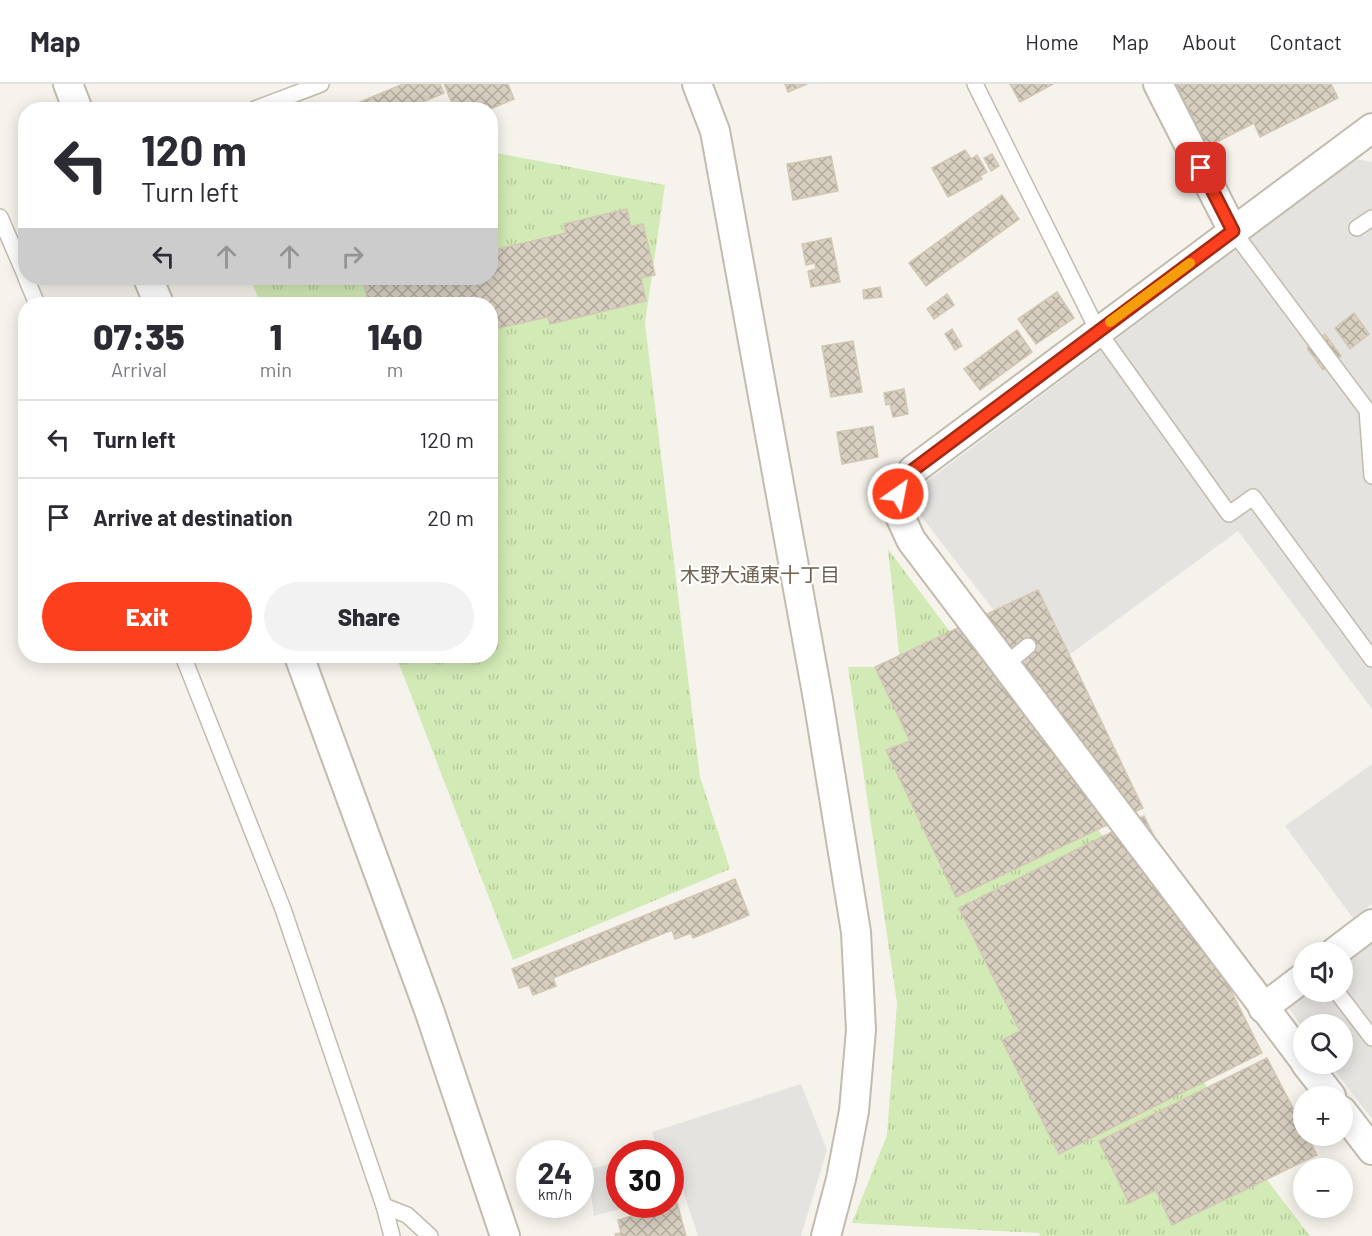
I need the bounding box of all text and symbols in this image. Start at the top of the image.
text: Map [30,24,81,58]
text: Home [1025,29,1079,54]
text: Map [1112,29,1149,54]
text: About [1182,29,1237,54]
text: Contact [1270,29,1342,54]
text: 120 m [141,124,247,174]
icon: left [42,126,120,204]
pin [1175,142,1226,193]
icon: arrive [1184,151,1217,184]
text: Turn left [141,175,239,207]
icon: left [147,240,180,273]
icon: ahead [210,240,243,273]
icon: ahead [273,240,306,273]
icon: right [336,240,369,273]
text: 07:35 [93,314,185,357]
text: 1 [269,314,282,357]
text: 140 [367,314,423,357]
text: Arrival [111,357,167,381]
text: min [260,357,292,381]
text: m [387,357,403,381]
icon: left [42,423,75,456]
text: Turn left [93,426,176,452]
text: 120 m [419,426,474,452]
position arrow [866,462,930,526]
icon: arrive [42,501,75,534]
text: Arrive at destination [93,504,292,530]
text: 20 m [427,504,474,530]
district label: 木野大通東十丁目 [680,562,840,586]
button: Exit [42,582,252,651]
button: Share [264,582,474,651]
map controls [1293,942,1353,1218]
button: sound [1293,942,1353,1002]
button: search [1293,1014,1353,1074]
button: + [1293,1086,1353,1146]
speed limit sign: 30 [606,1140,684,1218]
text: 24 [538,1154,572,1190]
button: − [1293,1158,1353,1218]
text: km/h [538,1185,572,1203]

